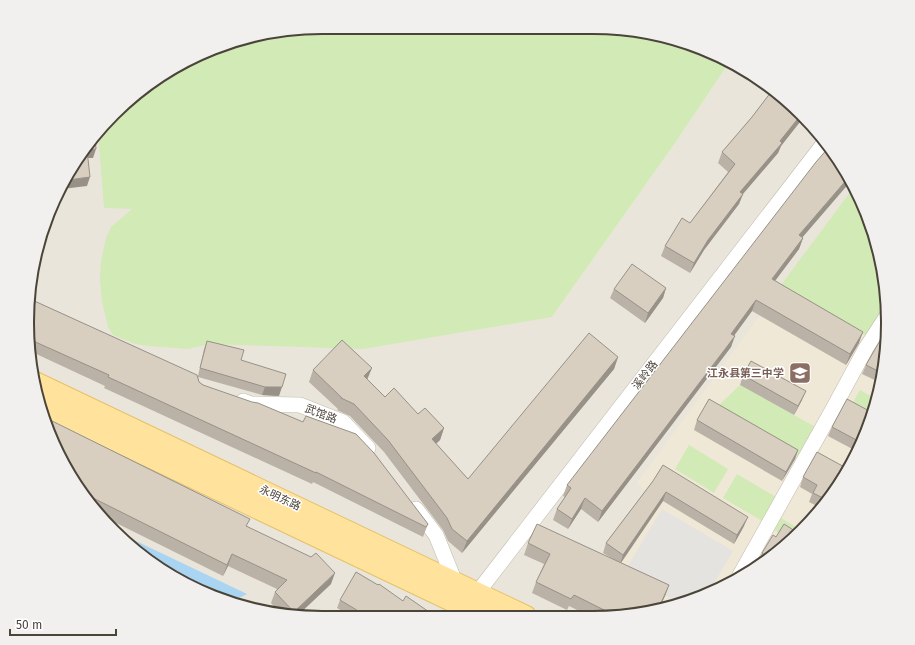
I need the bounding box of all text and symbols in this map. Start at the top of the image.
street label: 溪岭路 [630,358,660,392]
school or university icon: 江永县第三中学 [787,360,813,386]
place label: 江永县第三中学 [707,367,784,380]
street label: 武馆路 [303,402,339,426]
street label: 永明东路 [257,483,303,513]
scale bar [10,611,116,637]
text: 50 m [16,618,42,632]

